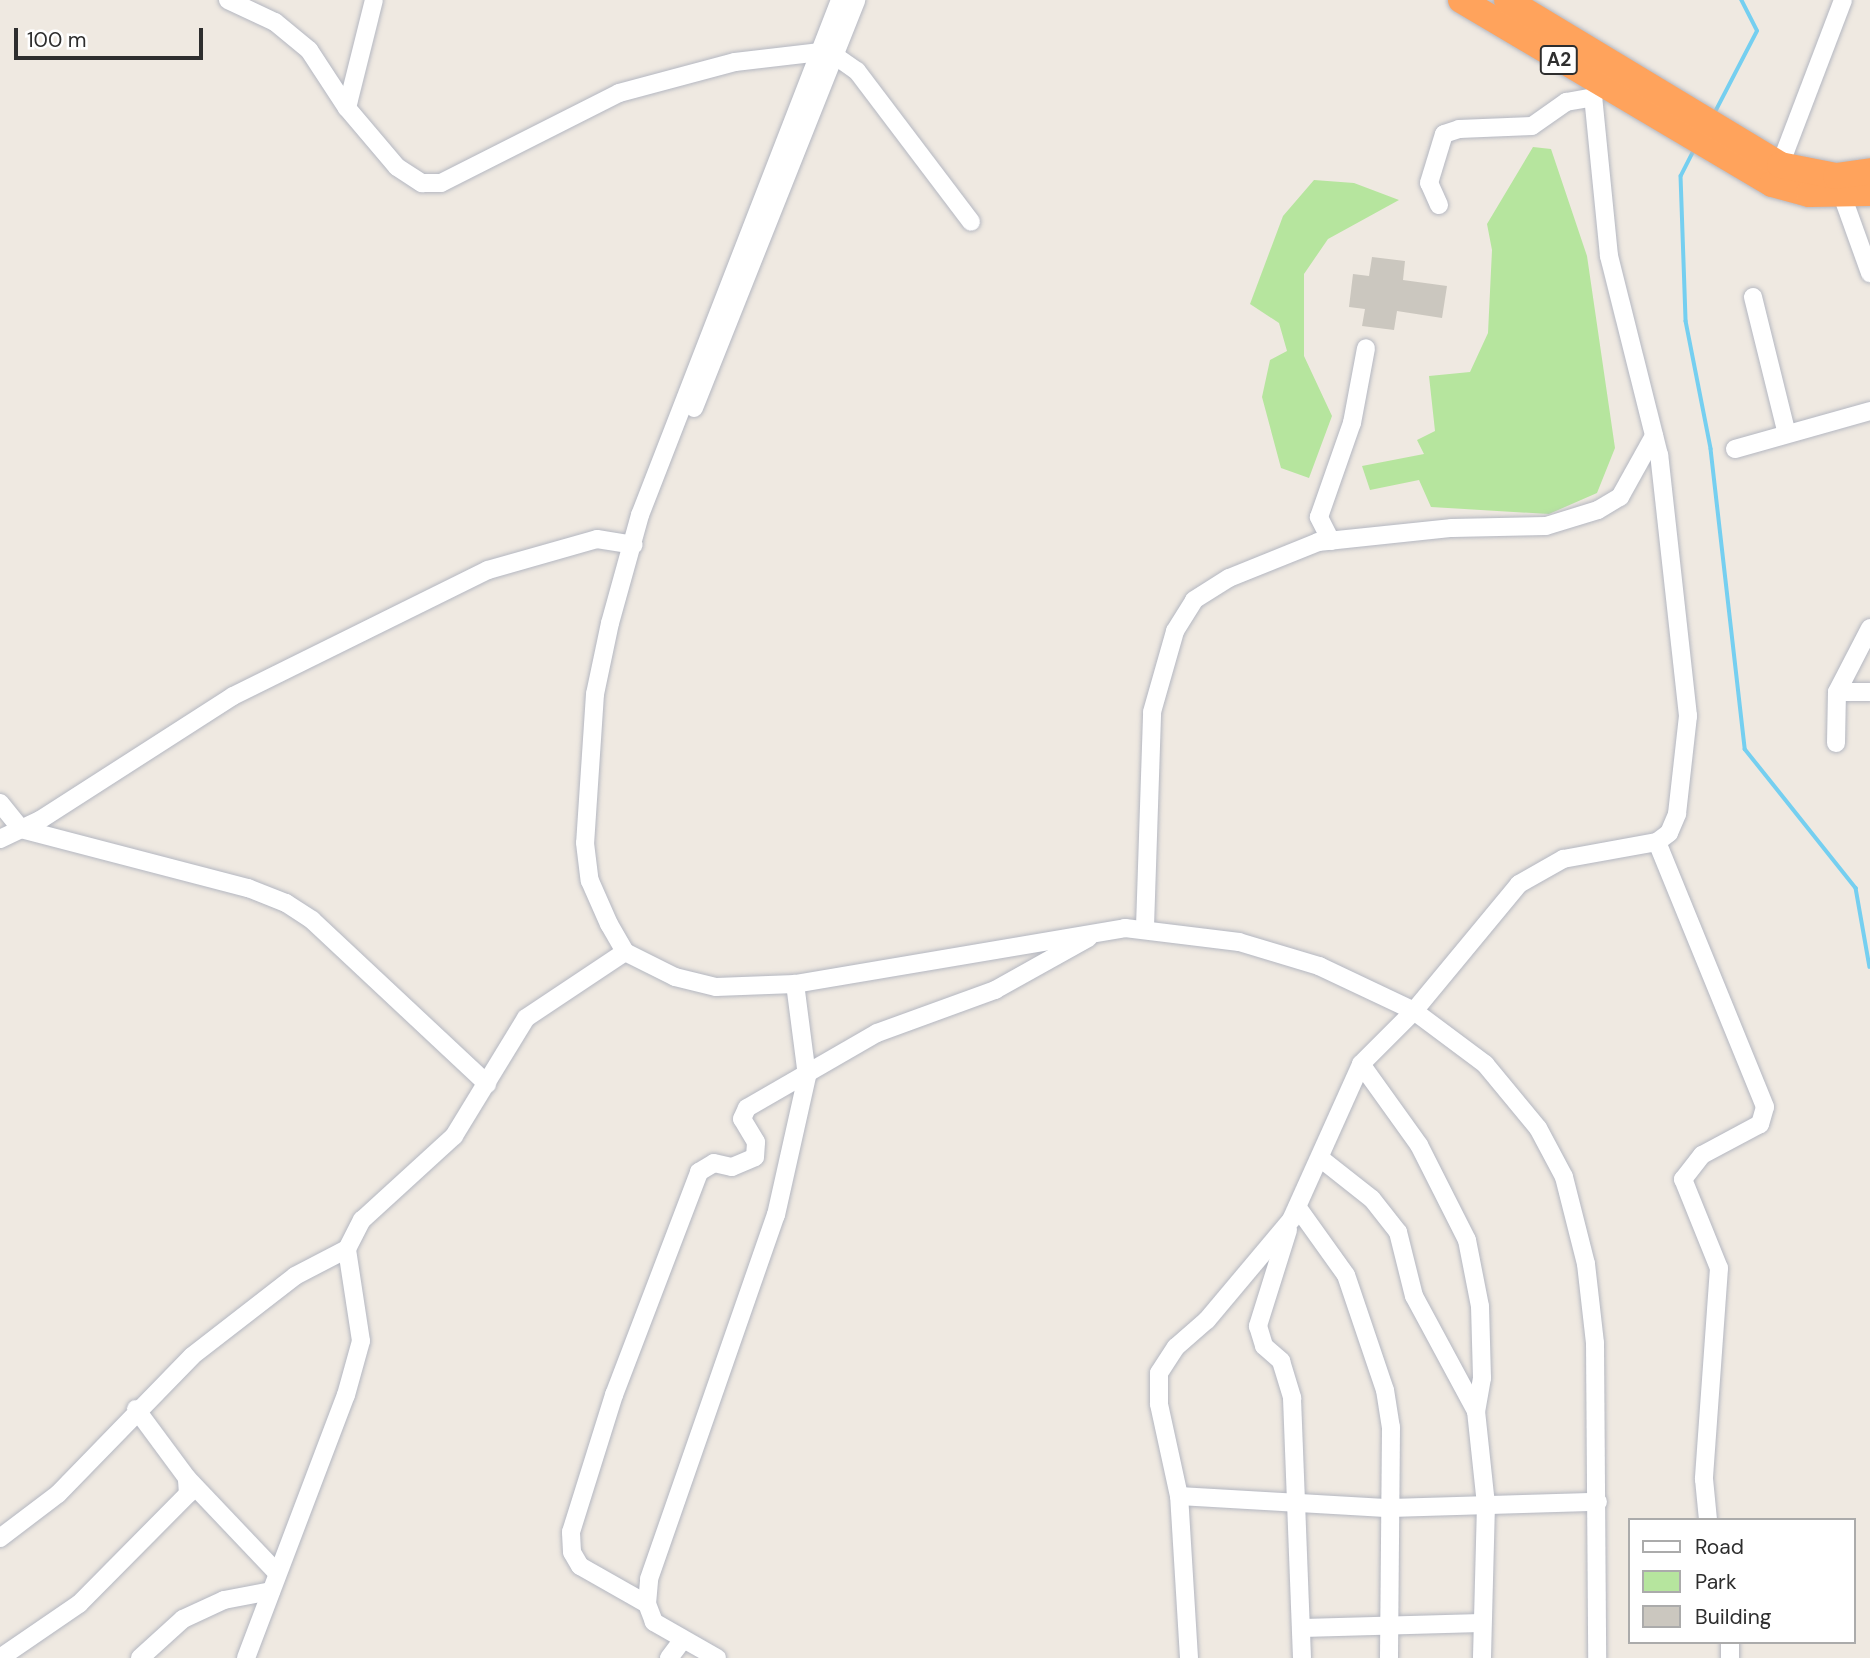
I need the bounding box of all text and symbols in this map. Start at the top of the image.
scale bar [18,14,206,58]
text: 100 m [27,26,87,54]
road number: A2 [1540,44,1578,76]
legend [1629,1518,1856,1644]
text: Road [1695,1533,1744,1561]
text: Park [1695,1568,1736,1596]
text: Building [1695,1603,1771,1631]

